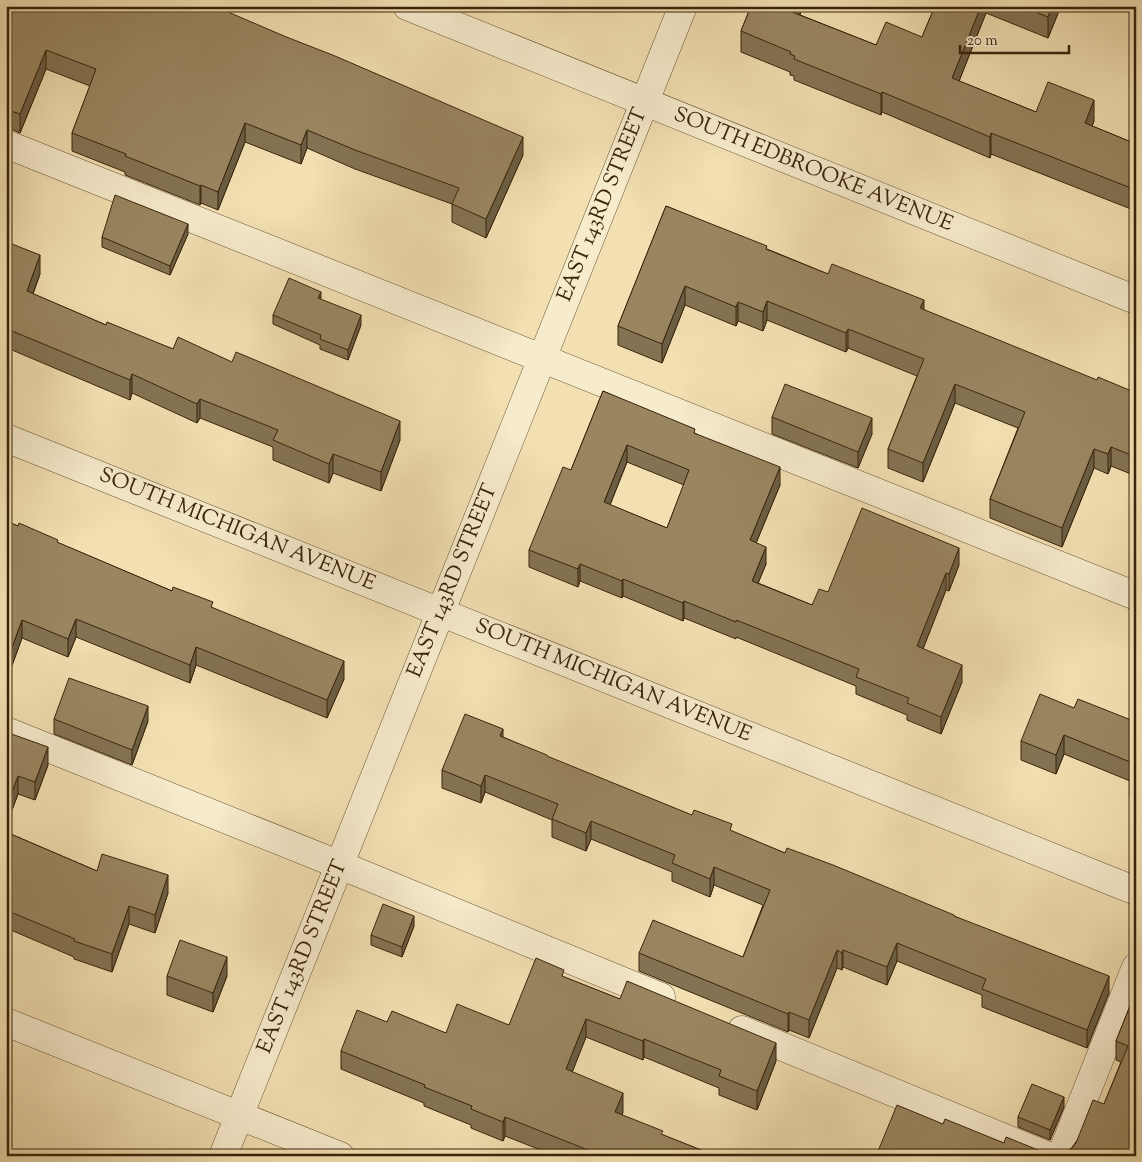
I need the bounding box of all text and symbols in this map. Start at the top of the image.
scale bar [960,22,1068,54]
text: 20 m [967,31,998,52]
street label: SOUTH EDBROOKE AVENUE [669,100,957,240]
street label: EAST 143RD STREET [550,104,656,306]
street label: SOUTH MICHIGAN AVENUE [94,461,380,599]
street label: EAST 143RD STREET [400,480,506,682]
street label: SOUTH MICHIGAN AVENUE [470,612,756,750]
street label: EAST 143RD STREET [250,856,356,1058]

